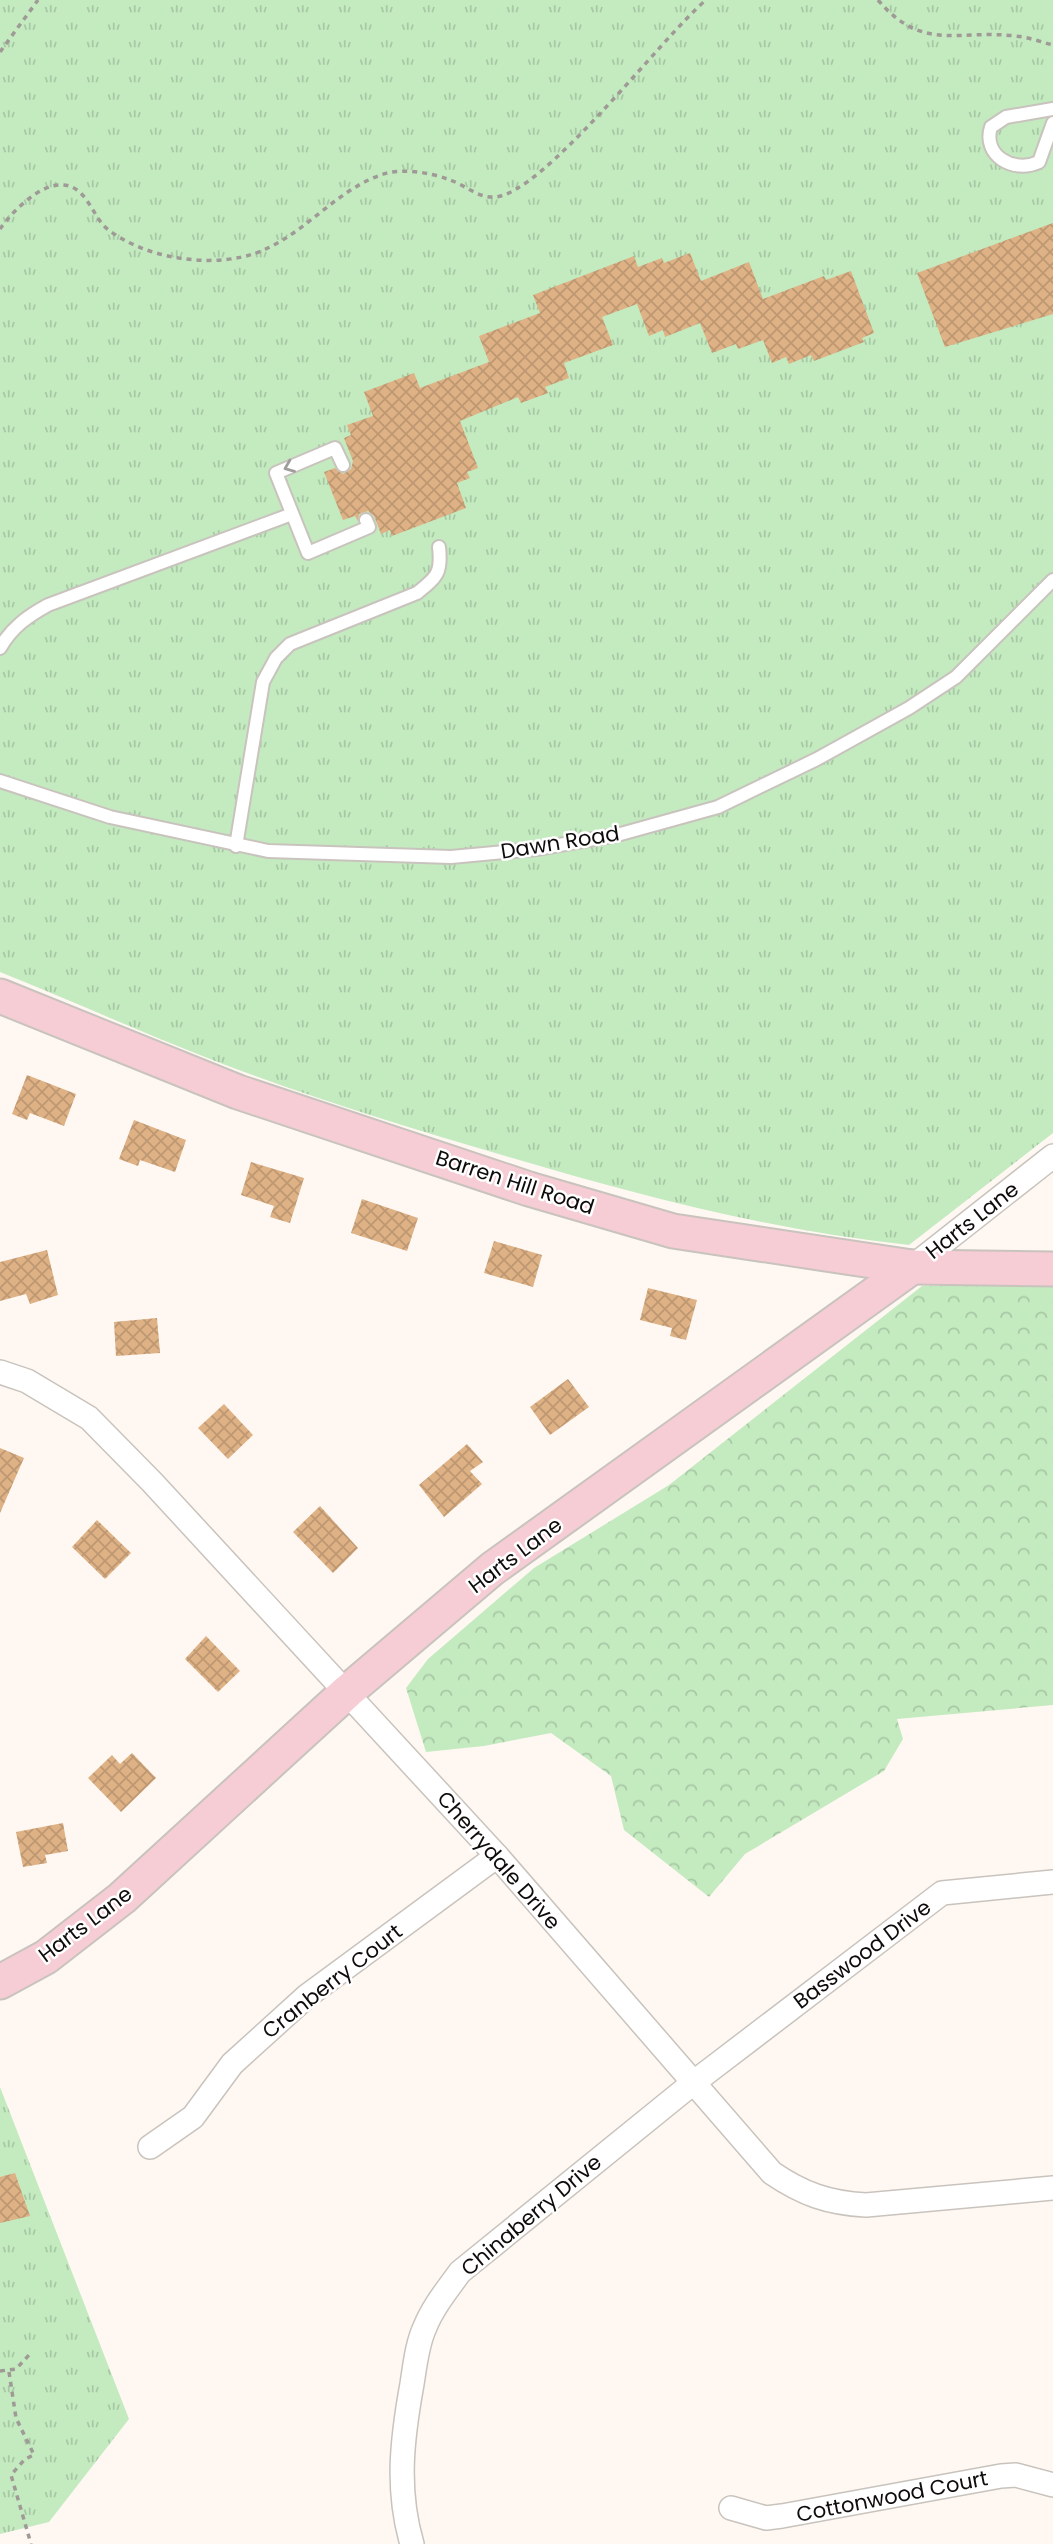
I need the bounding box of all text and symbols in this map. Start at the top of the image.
one-way arrow [284,459,296,473]
street label: Dawn Road [499,818,621,866]
street label: Barren Hill Road [432,1143,598,1221]
street label: Harts Lane [920,1175,1024,1265]
street label: Harts Lane [462,1510,568,1600]
street label: Cherrydale Drive [431,1784,567,1936]
street label: Harts Lane [32,1879,138,1969]
street label: Basswood Drive [787,1893,937,2015]
street label: Cranberry Court [256,1917,408,2045]
street label: Chinaberry Drive [454,2148,608,2282]
street label: Cottonwood Court [794,2463,990,2529]

